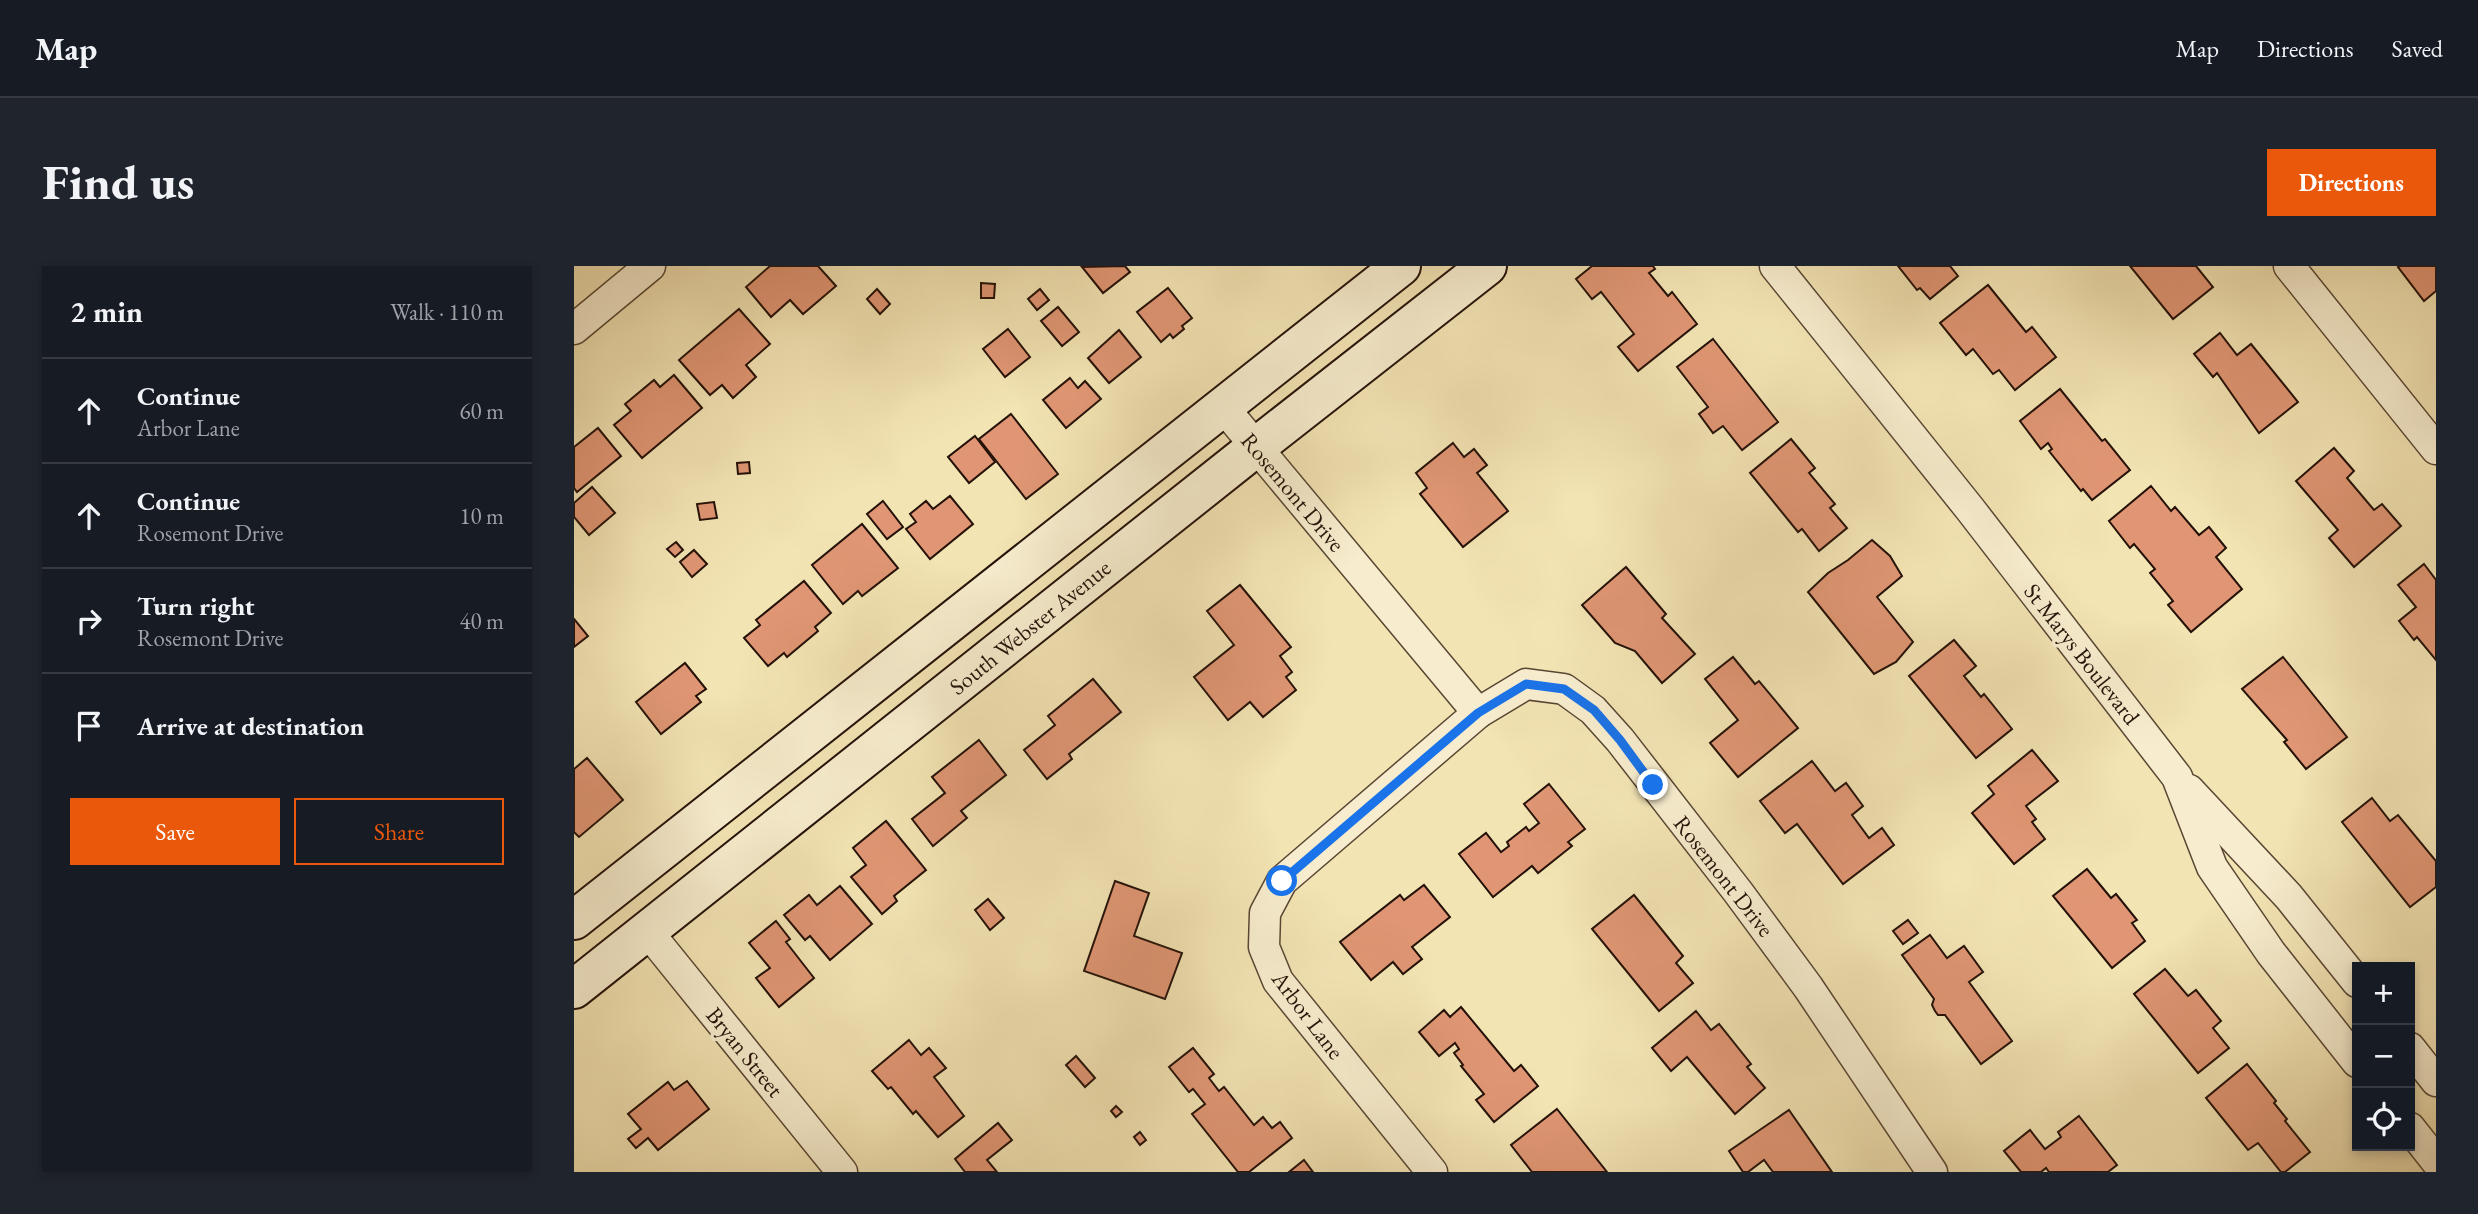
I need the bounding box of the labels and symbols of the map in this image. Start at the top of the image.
street label: Rosemont Drive [1234,426,1352,558]
street label: South Webster Avenue [943,553,1117,701]
street label: St Marys Boulevard [2017,577,2147,731]
route end [1637,769,1668,800]
street label: Rosemont Drive [1667,809,1781,943]
route start [1266,865,1297,896]
street label: Arbor Lane [1264,964,1351,1065]
street label: Bryan Street [700,1001,791,1104]

